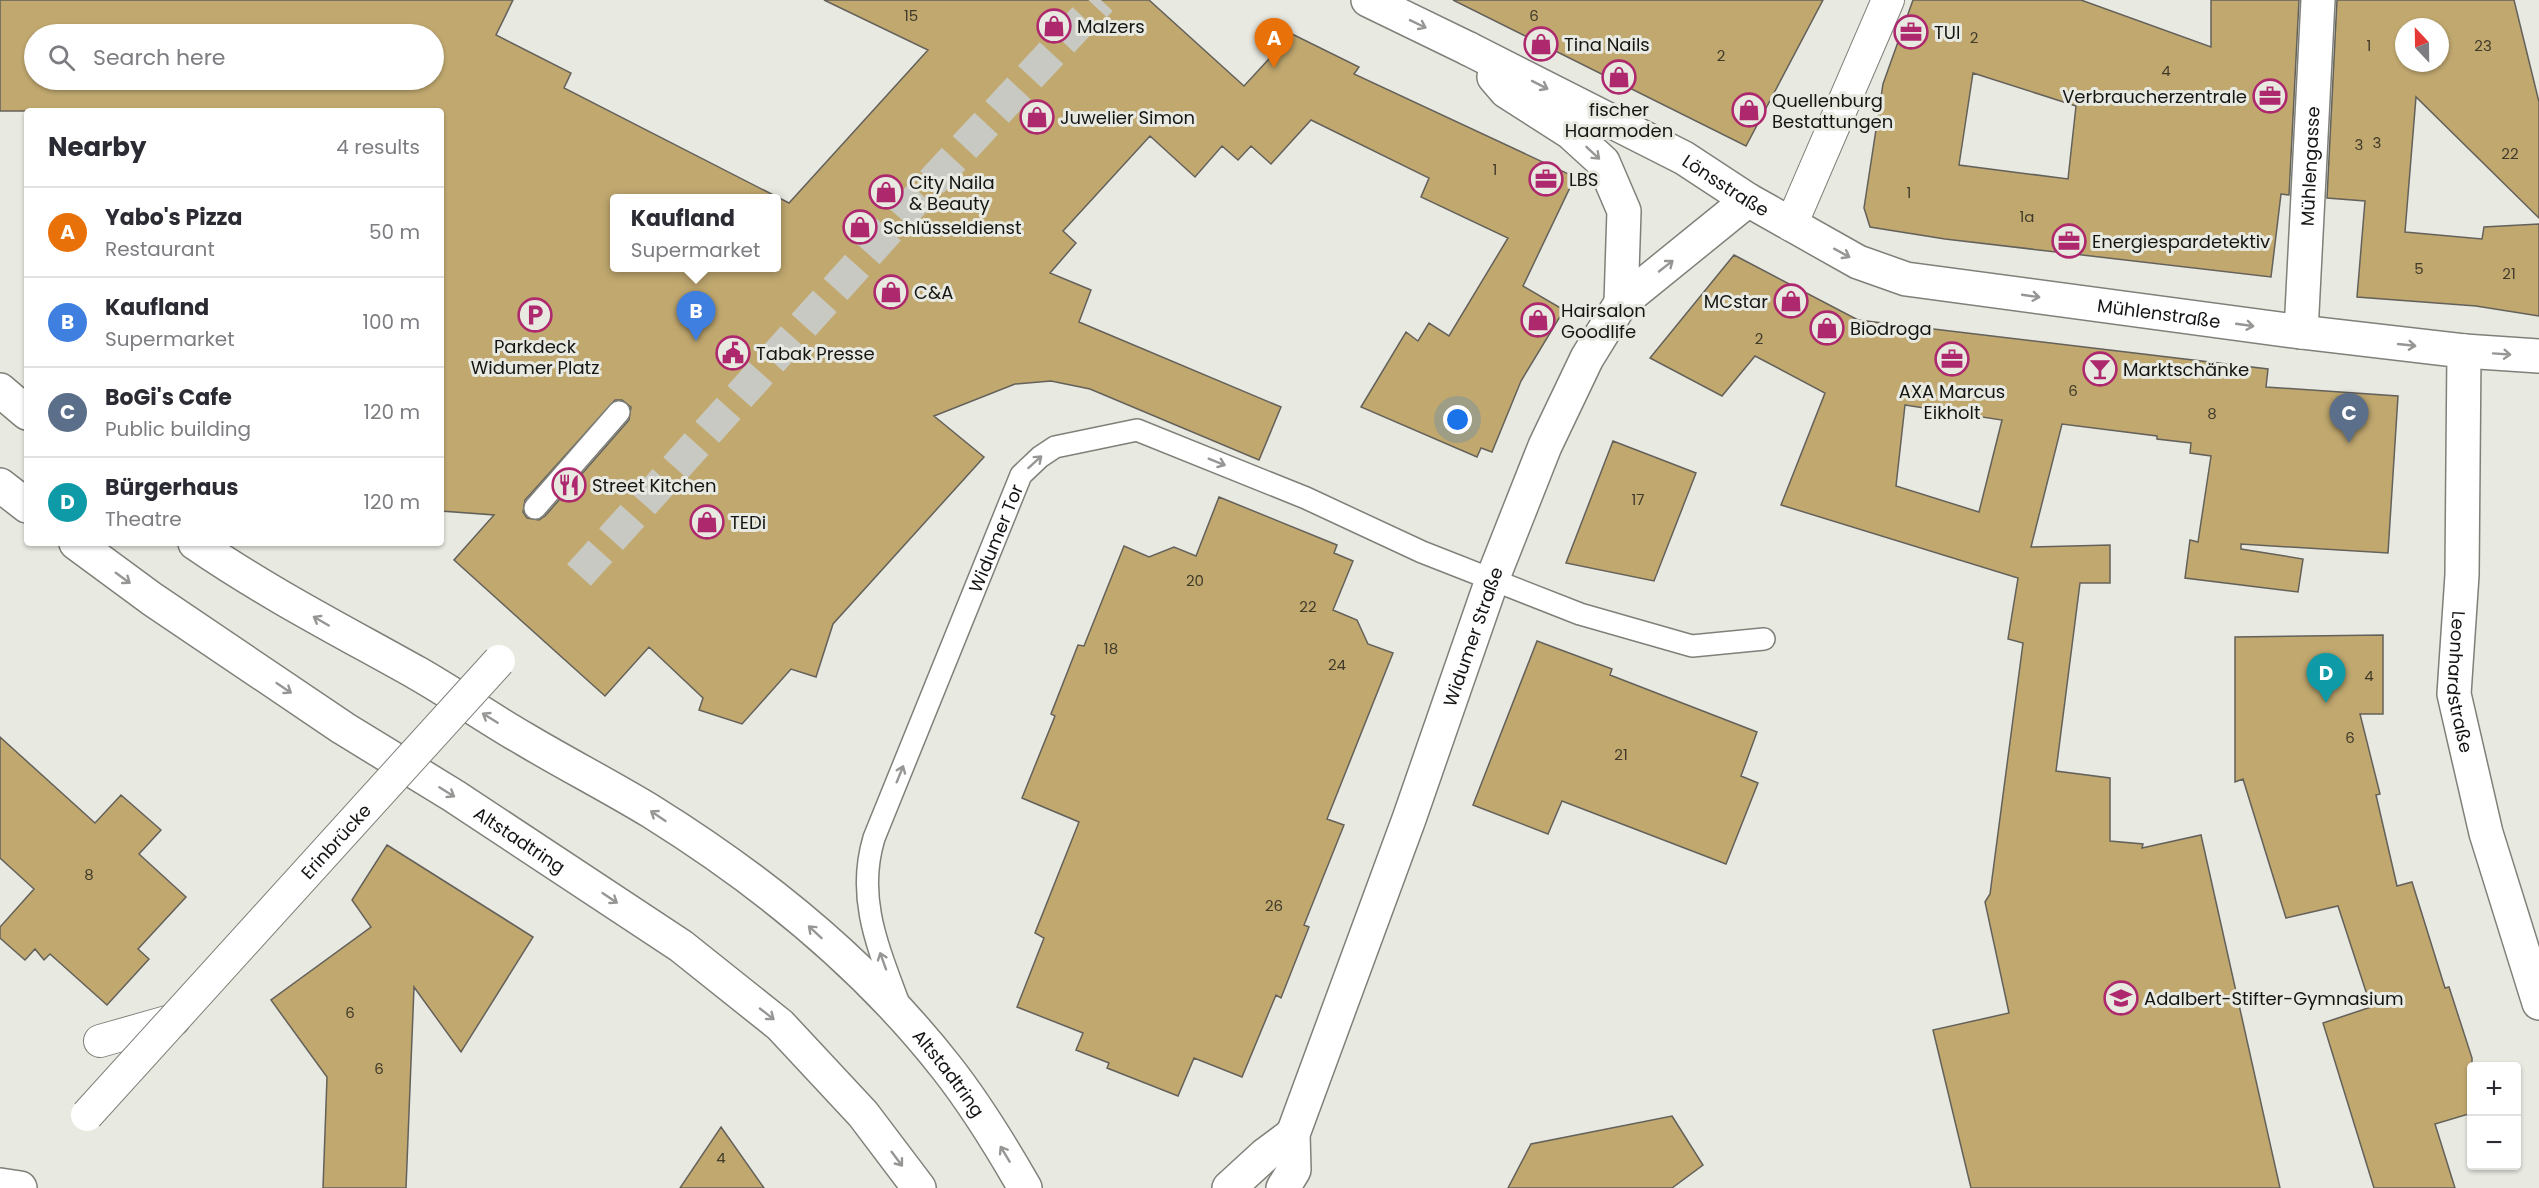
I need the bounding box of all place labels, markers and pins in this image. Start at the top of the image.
shop icon: Malzers [1036,8,1072,44]
place label: Malzers [1077,14,1145,39]
office icon: TUI [1893,14,1929,50]
pin: A [1254,19,1294,68]
place label: TUI [1934,20,1960,45]
shop icon: Tina Nails [1523,26,1559,62]
place label: Tina Nails [1564,32,1650,57]
shop icon: fischer Haarmoden [1601,59,1637,95]
office icon: Verbraucherzentrale [2252,78,2288,114]
place label: Verbraucherzentrale [2062,84,2247,109]
place label: Quellenburg Bestattungen [1772,88,1893,134]
shop icon: Quellenburg Bestattungen [1731,92,1767,128]
place label: fischer Haarmoden [1565,97,1673,143]
shop icon: Juwelier Simon [1019,99,1055,135]
place label: Juwelier Simon [1060,105,1195,130]
office icon: LBS [1528,161,1564,197]
place label: LBS [1569,167,1598,192]
place label: City Naila & Beauty [909,170,995,216]
shop icon: City Naila & Beauty [868,174,904,210]
shop icon: Schlüsseldienst [842,209,878,245]
place label: Schlüsseldienst [883,215,1022,240]
office icon: Energiespardetektiv [2051,223,2087,259]
place label: Energiespardetektiv [2092,229,2270,254]
shop icon: C&A [873,274,909,310]
place label: C&A [914,280,953,305]
shop icon: MCstar [1773,283,1809,319]
place label: MCstar [1704,289,1768,314]
pin: B [676,292,716,341]
parking icon: Parkdeck Widumer Platz [517,297,553,333]
place label: Hairsalon Goodlife [1561,298,1646,344]
shop icon: Hairsalon Goodlife [1520,302,1556,338]
shop icon: Biodroga [1809,310,1845,346]
place label: Biodroga [1850,316,1932,341]
place label: Parkdeck Widumer Platz [471,334,599,380]
public building icon: Tabak Presse [715,335,751,371]
place label: Tabak Presse [756,341,875,366]
office icon: AXA Marcus Eikholt [1934,341,1970,377]
bar icon: Marktschänke [2082,351,2118,387]
place label: Marktschänke [2123,357,2249,382]
place label: AXA Marcus Eikholt [1899,379,2005,425]
pin: C [2330,394,2368,443]
restaurant icon: Street Kitchen [551,467,587,503]
place label: Street Kitchen [592,473,716,498]
shop icon: TEDi [689,504,725,540]
place label: TEDi [730,510,766,535]
pin: D [2306,654,2346,703]
school or university icon: Adalbert-Stifter-Gymnasium [2103,980,2139,1016]
place label: Adalbert-Stifter-Gymnasium [2144,986,2403,1011]

